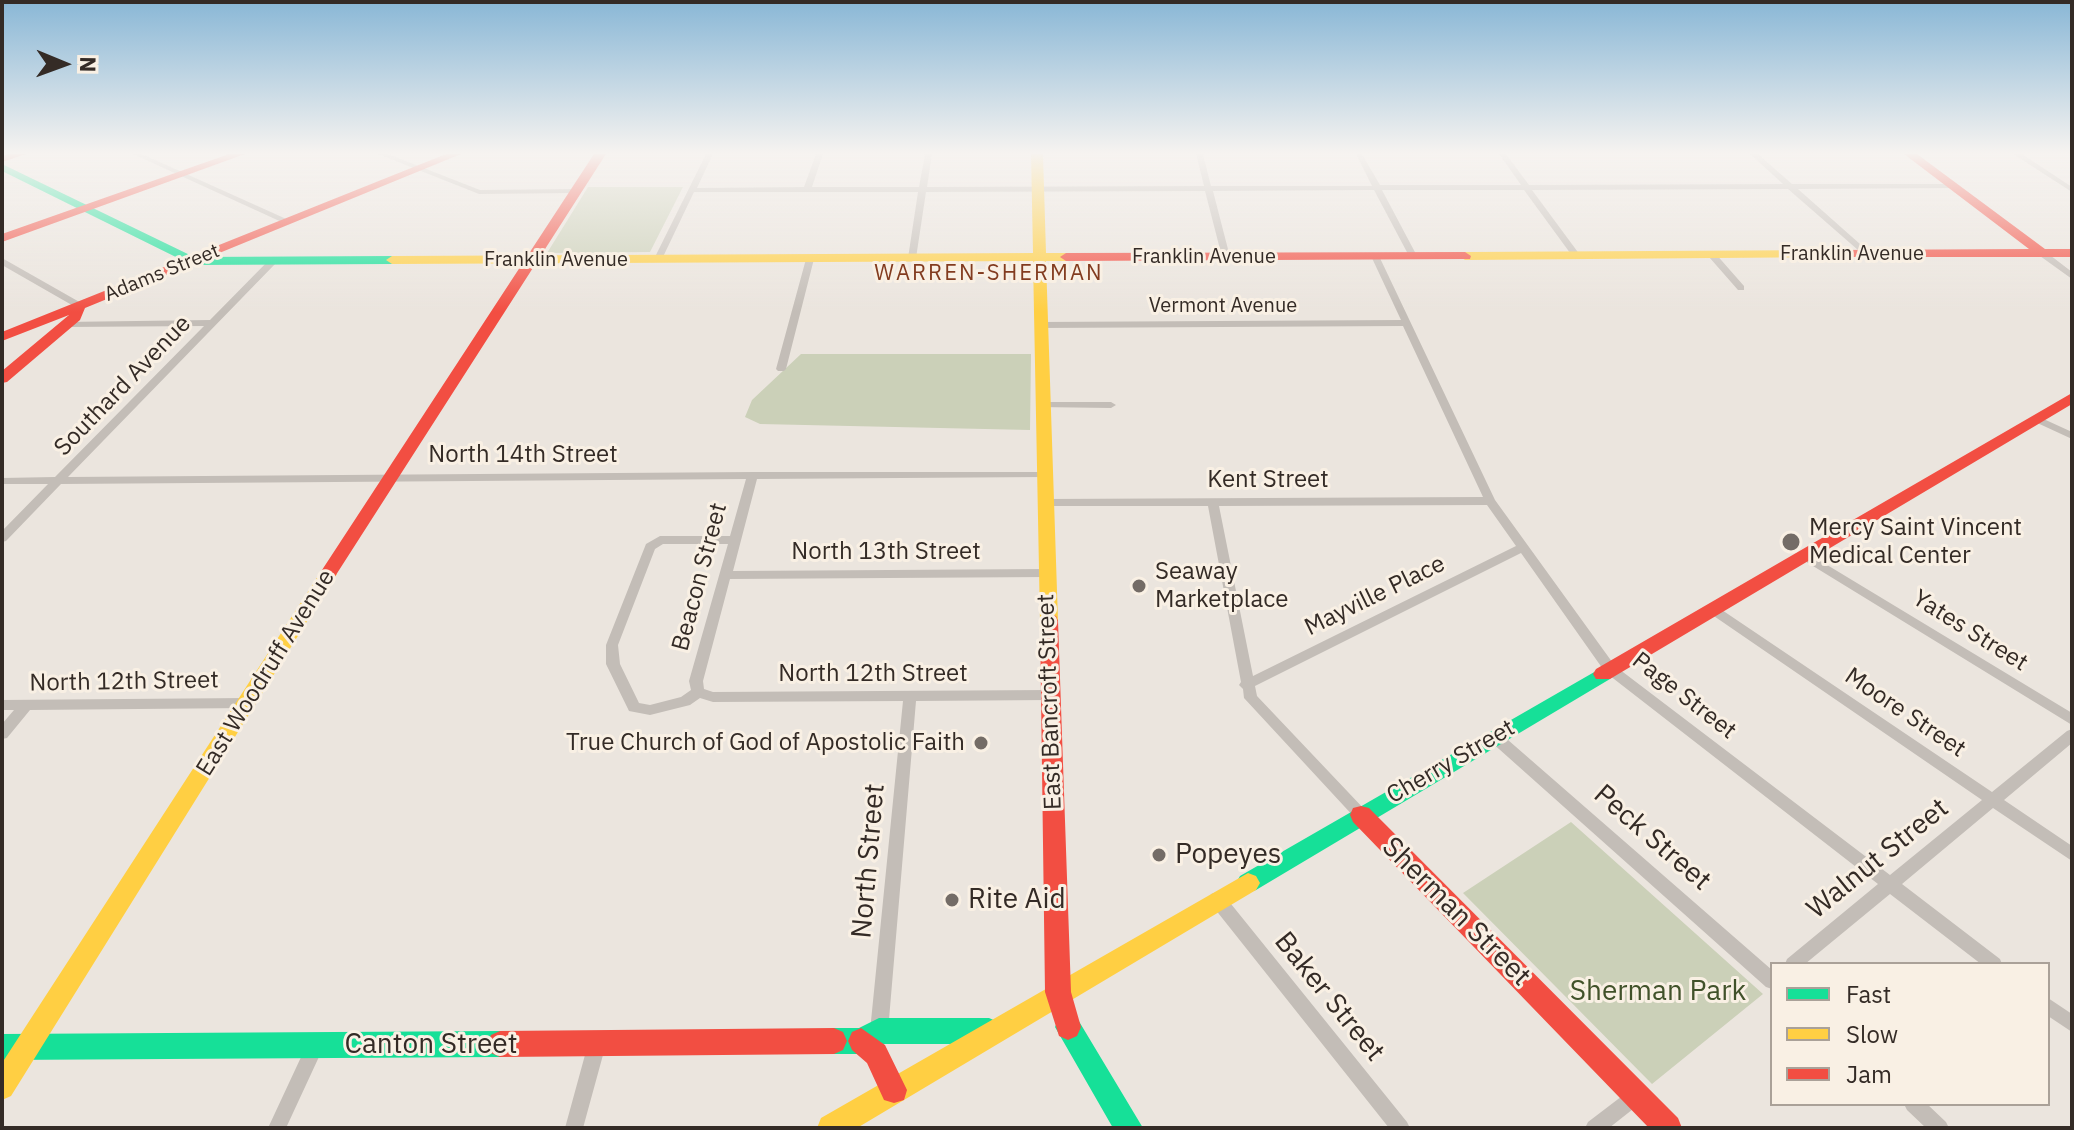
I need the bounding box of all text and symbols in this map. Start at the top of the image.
north arrow [24,24,104,104]
text: N [74,56,103,73]
street label: Adams Street [101,239,223,307]
street label: Franklin Avenue [1780,242,1924,266]
street label: Franklin Avenue [1132,245,1276,269]
street label: Franklin Avenue [484,248,628,272]
district label: WARREN-SHERMAN [874,261,1104,287]
street label: Vermont Avenue [1149,294,1297,318]
street label: Southard Avenue [49,310,197,462]
street label: North 14th Street [428,441,618,469]
street label: Kent Street [1207,466,1329,494]
street label: Beacon Street [666,500,734,654]
place label: Mercy Saint Vincent Medical Center [1809,514,2022,570]
marker: Mercy Saint Vincent Medical Center [1780,531,1802,553]
street label: North 13th Street [791,538,981,566]
street label: Mayville Place [1300,550,1450,642]
place label: Seaway Marketplace [1155,558,1288,614]
street label: East Woodruff Avenue [191,564,341,782]
marker: Seaway Marketplace [1130,577,1148,595]
street label: Yates Street [1907,584,2033,678]
street label: East Bancroft Street [1032,593,1068,811]
street label: Page Street [1626,646,1742,746]
street label: North 12th Street [778,660,968,688]
street label: Moore Street [1839,662,1971,764]
street label: North 12th Street [29,666,219,698]
street label: Cherry Street [1382,714,1520,810]
place label: True Church of God of Apostolic Faith [566,729,965,757]
marker: True Church of God of Apostolic Faith [972,734,990,752]
street label: Peck Street [1587,778,1717,898]
street label: North Street [846,782,892,940]
street label: Walnut Street [1800,792,1956,926]
street label: Sherman Street [1375,831,1537,993]
place label: Popeyes [1175,838,1281,872]
marker: Popeyes [1150,846,1168,864]
place label: Rite Aid [968,883,1066,917]
marker: Rite Aid [943,891,961,909]
street label: Baker Street [1267,926,1391,1068]
legend [1770,962,2050,1106]
park label: Sherman Park [1570,975,1746,1009]
text: Fast [1846,978,1891,1010]
text: Slow [1846,1018,1898,1050]
street label: Canton Street [345,1028,517,1062]
text: Jam [1846,1058,1892,1090]

